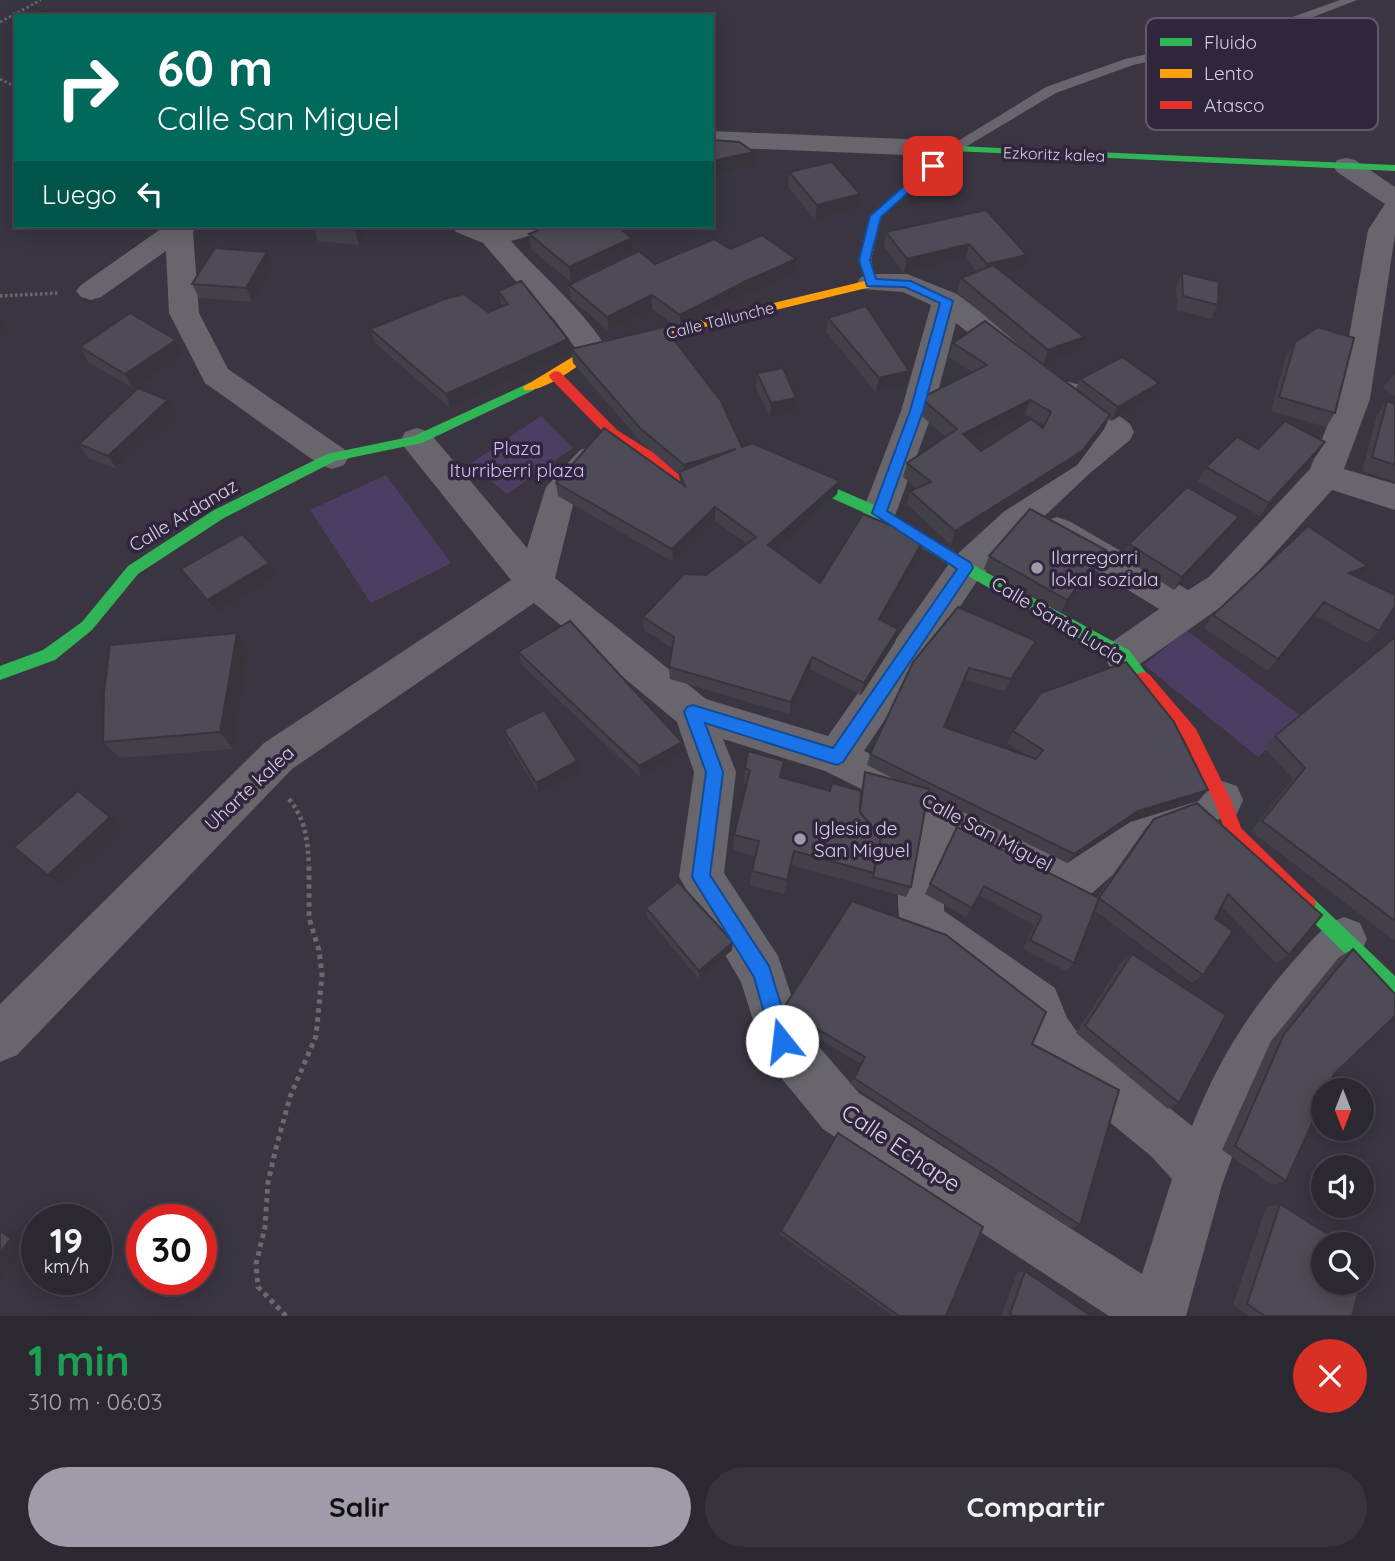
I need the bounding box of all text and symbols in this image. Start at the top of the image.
legend [1146,18,1378,130]
text: Fluido [1204,30,1257,54]
text: 60 m [157,37,273,98]
icon: right [42,42,133,133]
text: Lento [1204,61,1254,85]
text: Atasco [1204,93,1264,117]
text: Calle San Miguel [157,98,400,138]
pin [903,136,963,196]
street label: Ezkoritz kalea [1003,142,1105,166]
icon: arrive [914,147,952,185]
icon: left [131,175,169,213]
text: Luego [42,178,117,211]
street label: Calle Tallunche [664,297,776,343]
park label: Plaza Iturriberri plaza [450,436,584,482]
street label: Calle Ardanaz [124,473,242,557]
place label: Ilarregorri lokal soziala [1051,545,1159,591]
marker: Ilarregorri lokal soziala [1029,560,1045,576]
street label: Calle Santa Lucía [987,571,1129,669]
street label: Uharte kalea [199,741,299,835]
street label: Calle San Miguel [918,788,1056,876]
place label: Iglesia de San Miguel [814,816,910,862]
marker: Iglesia de San Miguel [792,831,808,847]
position arrow [745,1004,819,1078]
north arrow [1311,1078,1374,1141]
map controls [1311,1078,1374,1295]
street label: Calle Echape [836,1097,966,1198]
button: sound [1311,1155,1374,1218]
speed limit sign: 30 [126,1204,217,1295]
text: 19 [50,1218,83,1262]
button: search [1311,1232,1374,1295]
text: km/h [44,1255,89,1278]
text: 1 min [28,1334,130,1387]
button: close [1293,1339,1367,1413]
text: 310 m · 06:03 [28,1387,163,1416]
button: Salir [28,1467,691,1547]
button: Compartir [705,1467,1367,1547]

